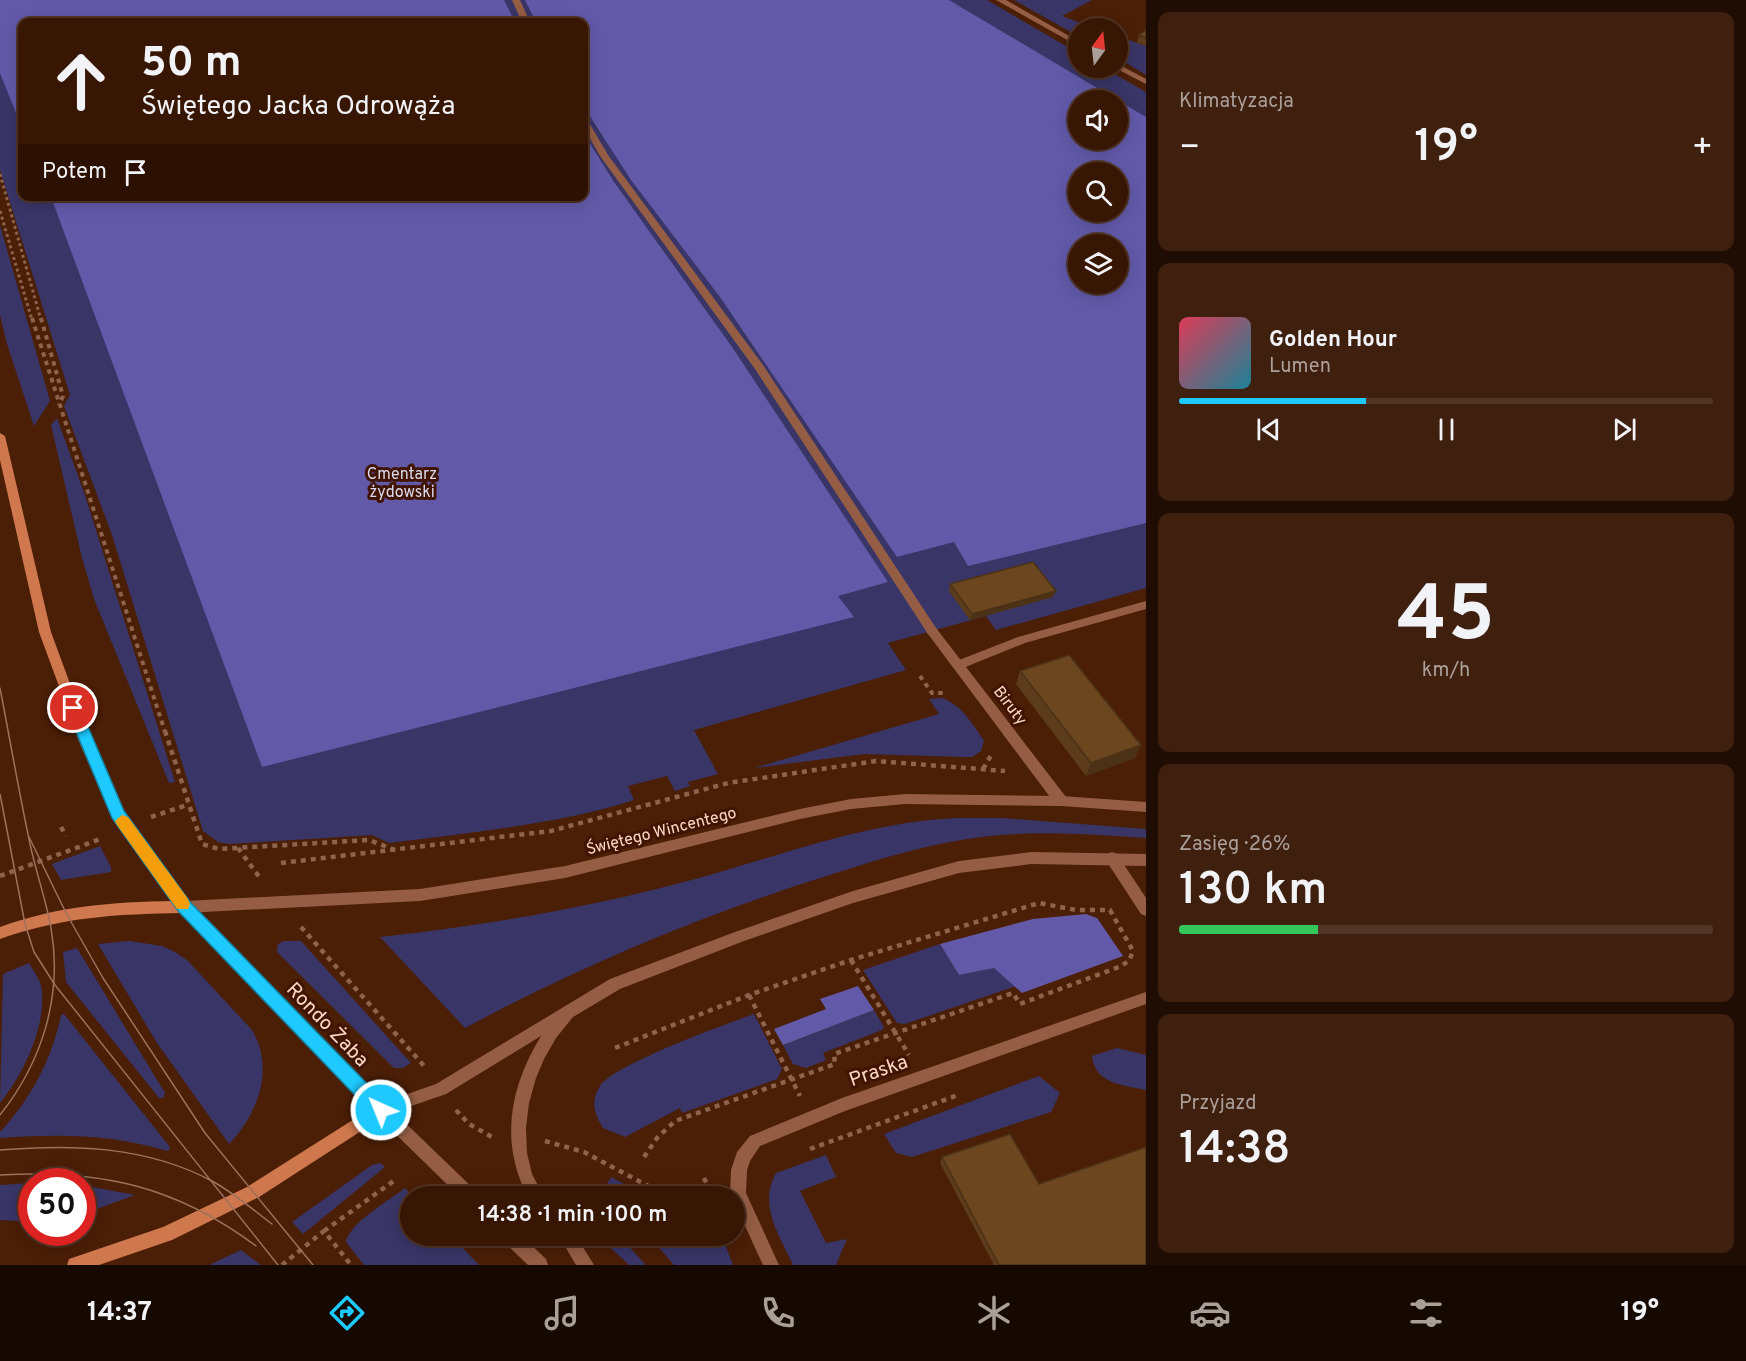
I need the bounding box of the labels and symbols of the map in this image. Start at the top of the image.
north arrow [1068,18,1128,78]
park label: Cmentarz żydowski [367,465,437,503]
pin [47,682,98,733]
street label: Biruty [988,683,1031,730]
street label: Świętego Wincentego [584,802,739,860]
street label: Rondo Żaba [280,977,374,1073]
street label: Praska [846,1050,912,1094]
position arrow [349,1078,413,1142]
speed limit sign: 50 [18,1168,96,1246]

